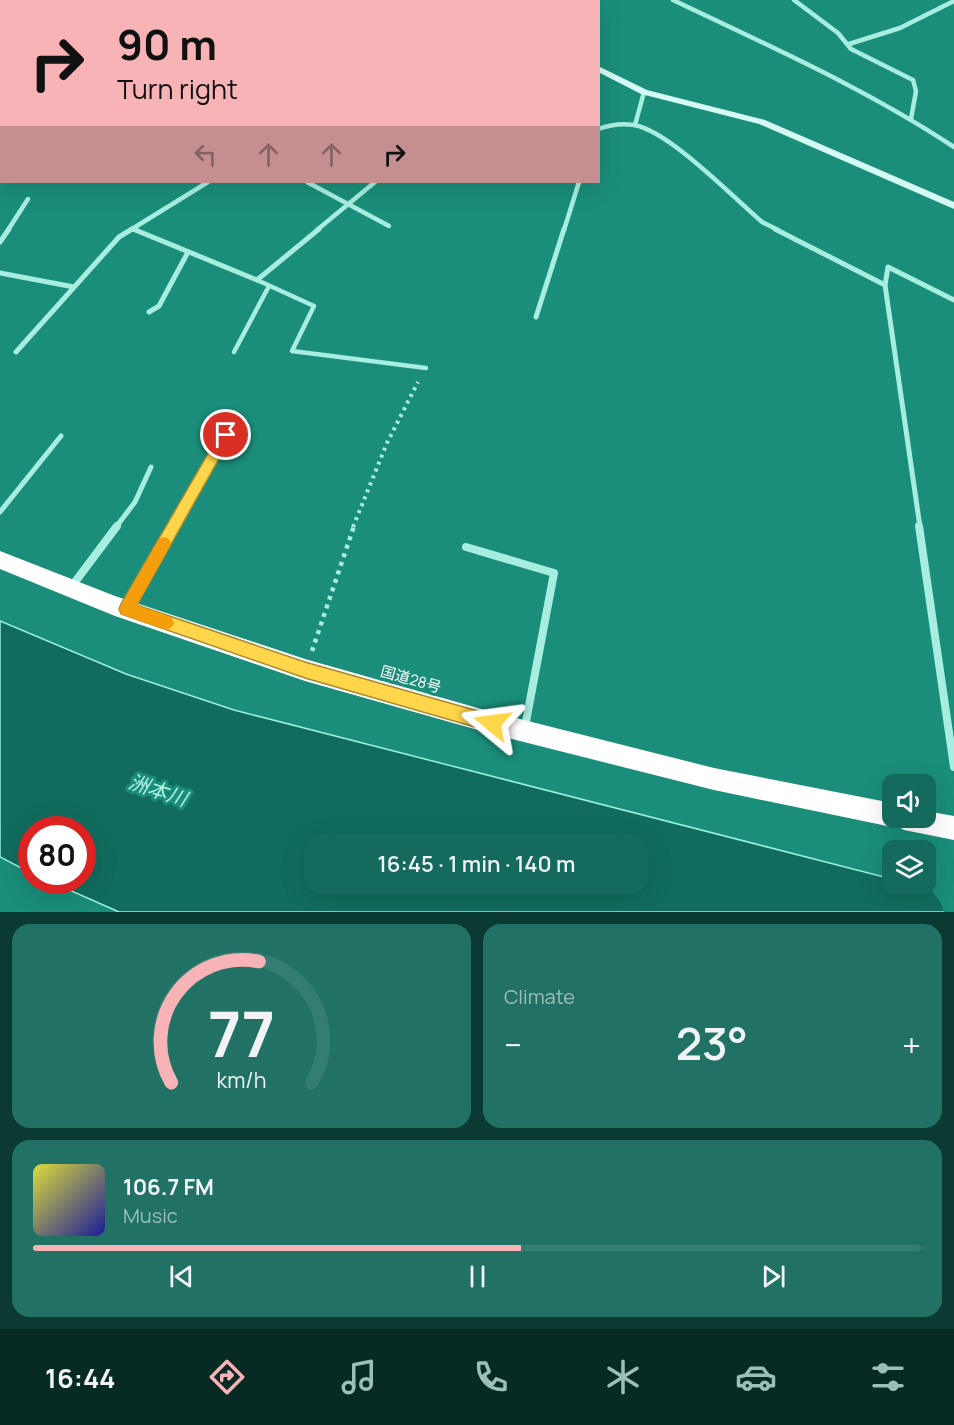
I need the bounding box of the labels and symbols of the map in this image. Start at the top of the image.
pin [200,409,251,460]
street label: 国道28号 [378,660,444,698]
position arrow [460,691,524,755]
water label: 洲本川 [125,768,193,813]
speed limit sign: 80 [18,816,96,894]

